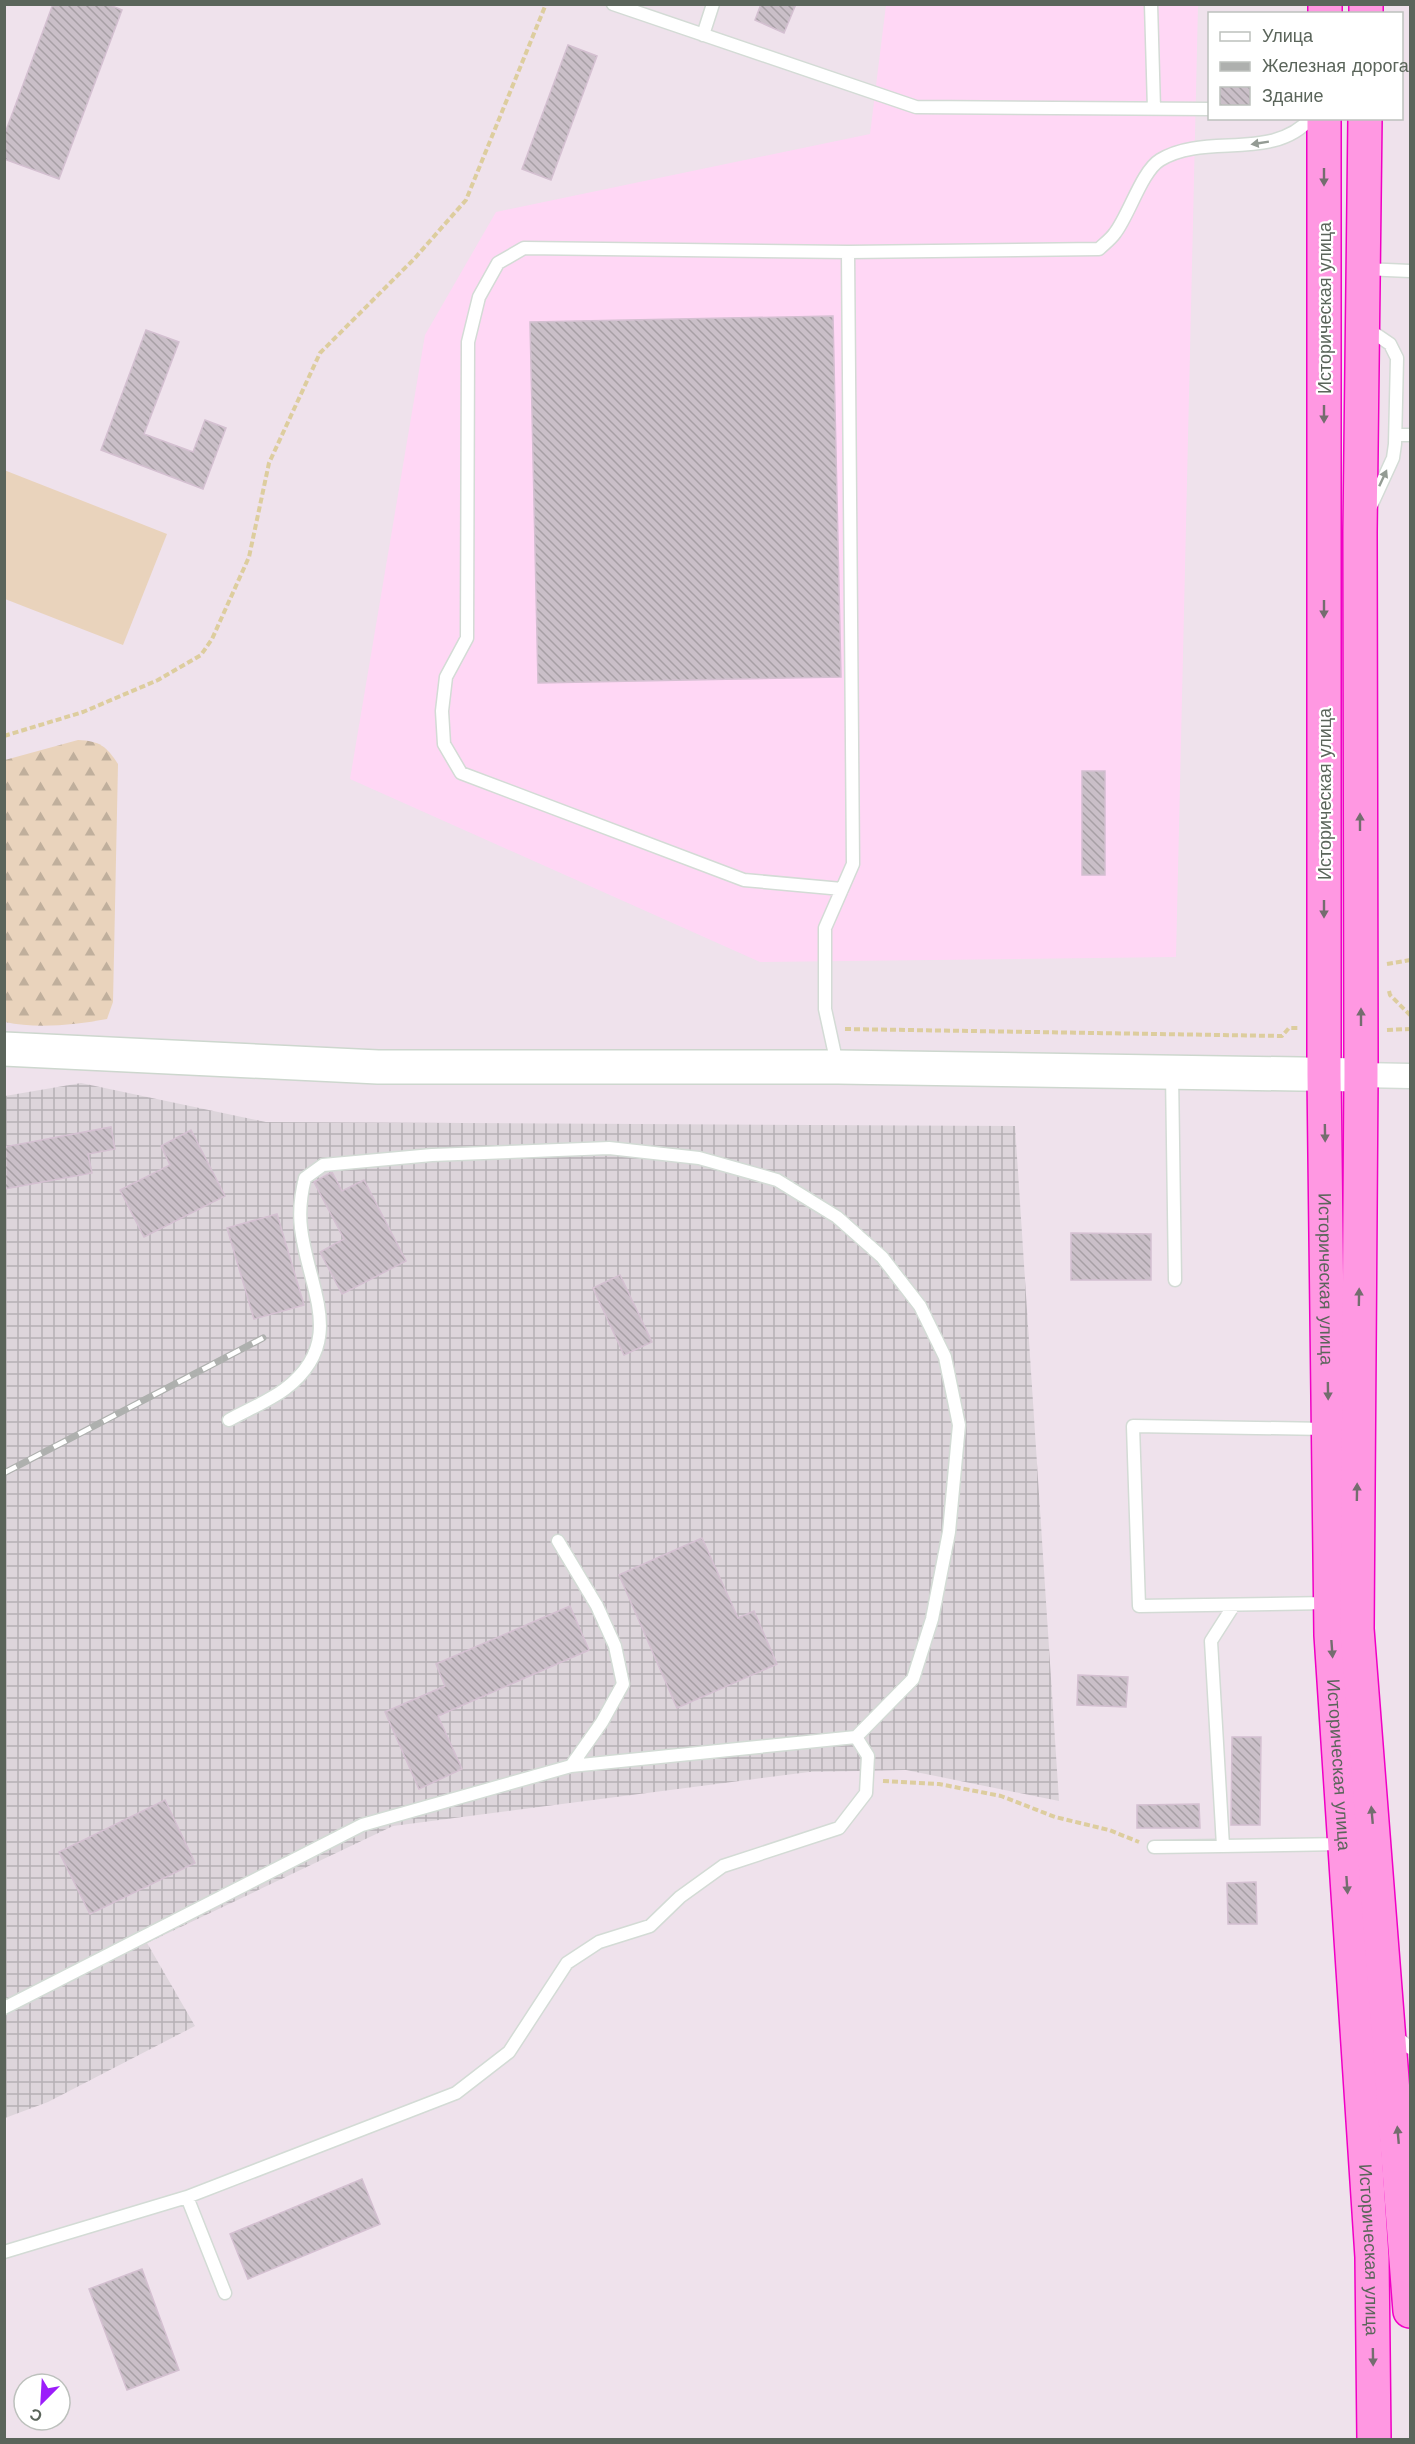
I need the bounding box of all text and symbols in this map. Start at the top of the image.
legend [1208,12,1403,120]
text: Улица [1262,25,1314,46]
text: Железная дорога [1262,55,1410,76]
text: Здание [1262,85,1323,106]
one-way arrow [1250,138,1269,147]
one-way arrow [1319,167,1329,186]
street label: Историческая улица [1314,221,1335,394]
one-way arrow [1319,404,1329,423]
one-way arrow [1379,470,1388,487]
one-way arrow [1319,599,1329,618]
street label: Историческая улица [1314,707,1335,880]
one-way arrow [1355,812,1365,831]
one-way arrow [1319,899,1329,918]
one-way arrow [1356,1007,1366,1026]
one-way arrow [1320,1124,1330,1143]
street label: Историческая улица [1315,1193,1338,1366]
one-way arrow [1354,1288,1364,1307]
one-way arrow [1323,1381,1333,1400]
one-way arrow [1352,1483,1362,1502]
one-way arrow [1327,1639,1336,1658]
street label: Историческая улица [1323,1678,1356,1852]
one-way arrow [1367,1805,1377,1824]
one-way arrow [1342,1876,1352,1895]
one-way arrow [1393,2125,1402,2144]
street label: Историческая улица [1355,2163,1383,2337]
one-way arrow [1368,2348,1378,2367]
north arrow [12,2372,72,2432]
text: С [27,2404,45,2426]

